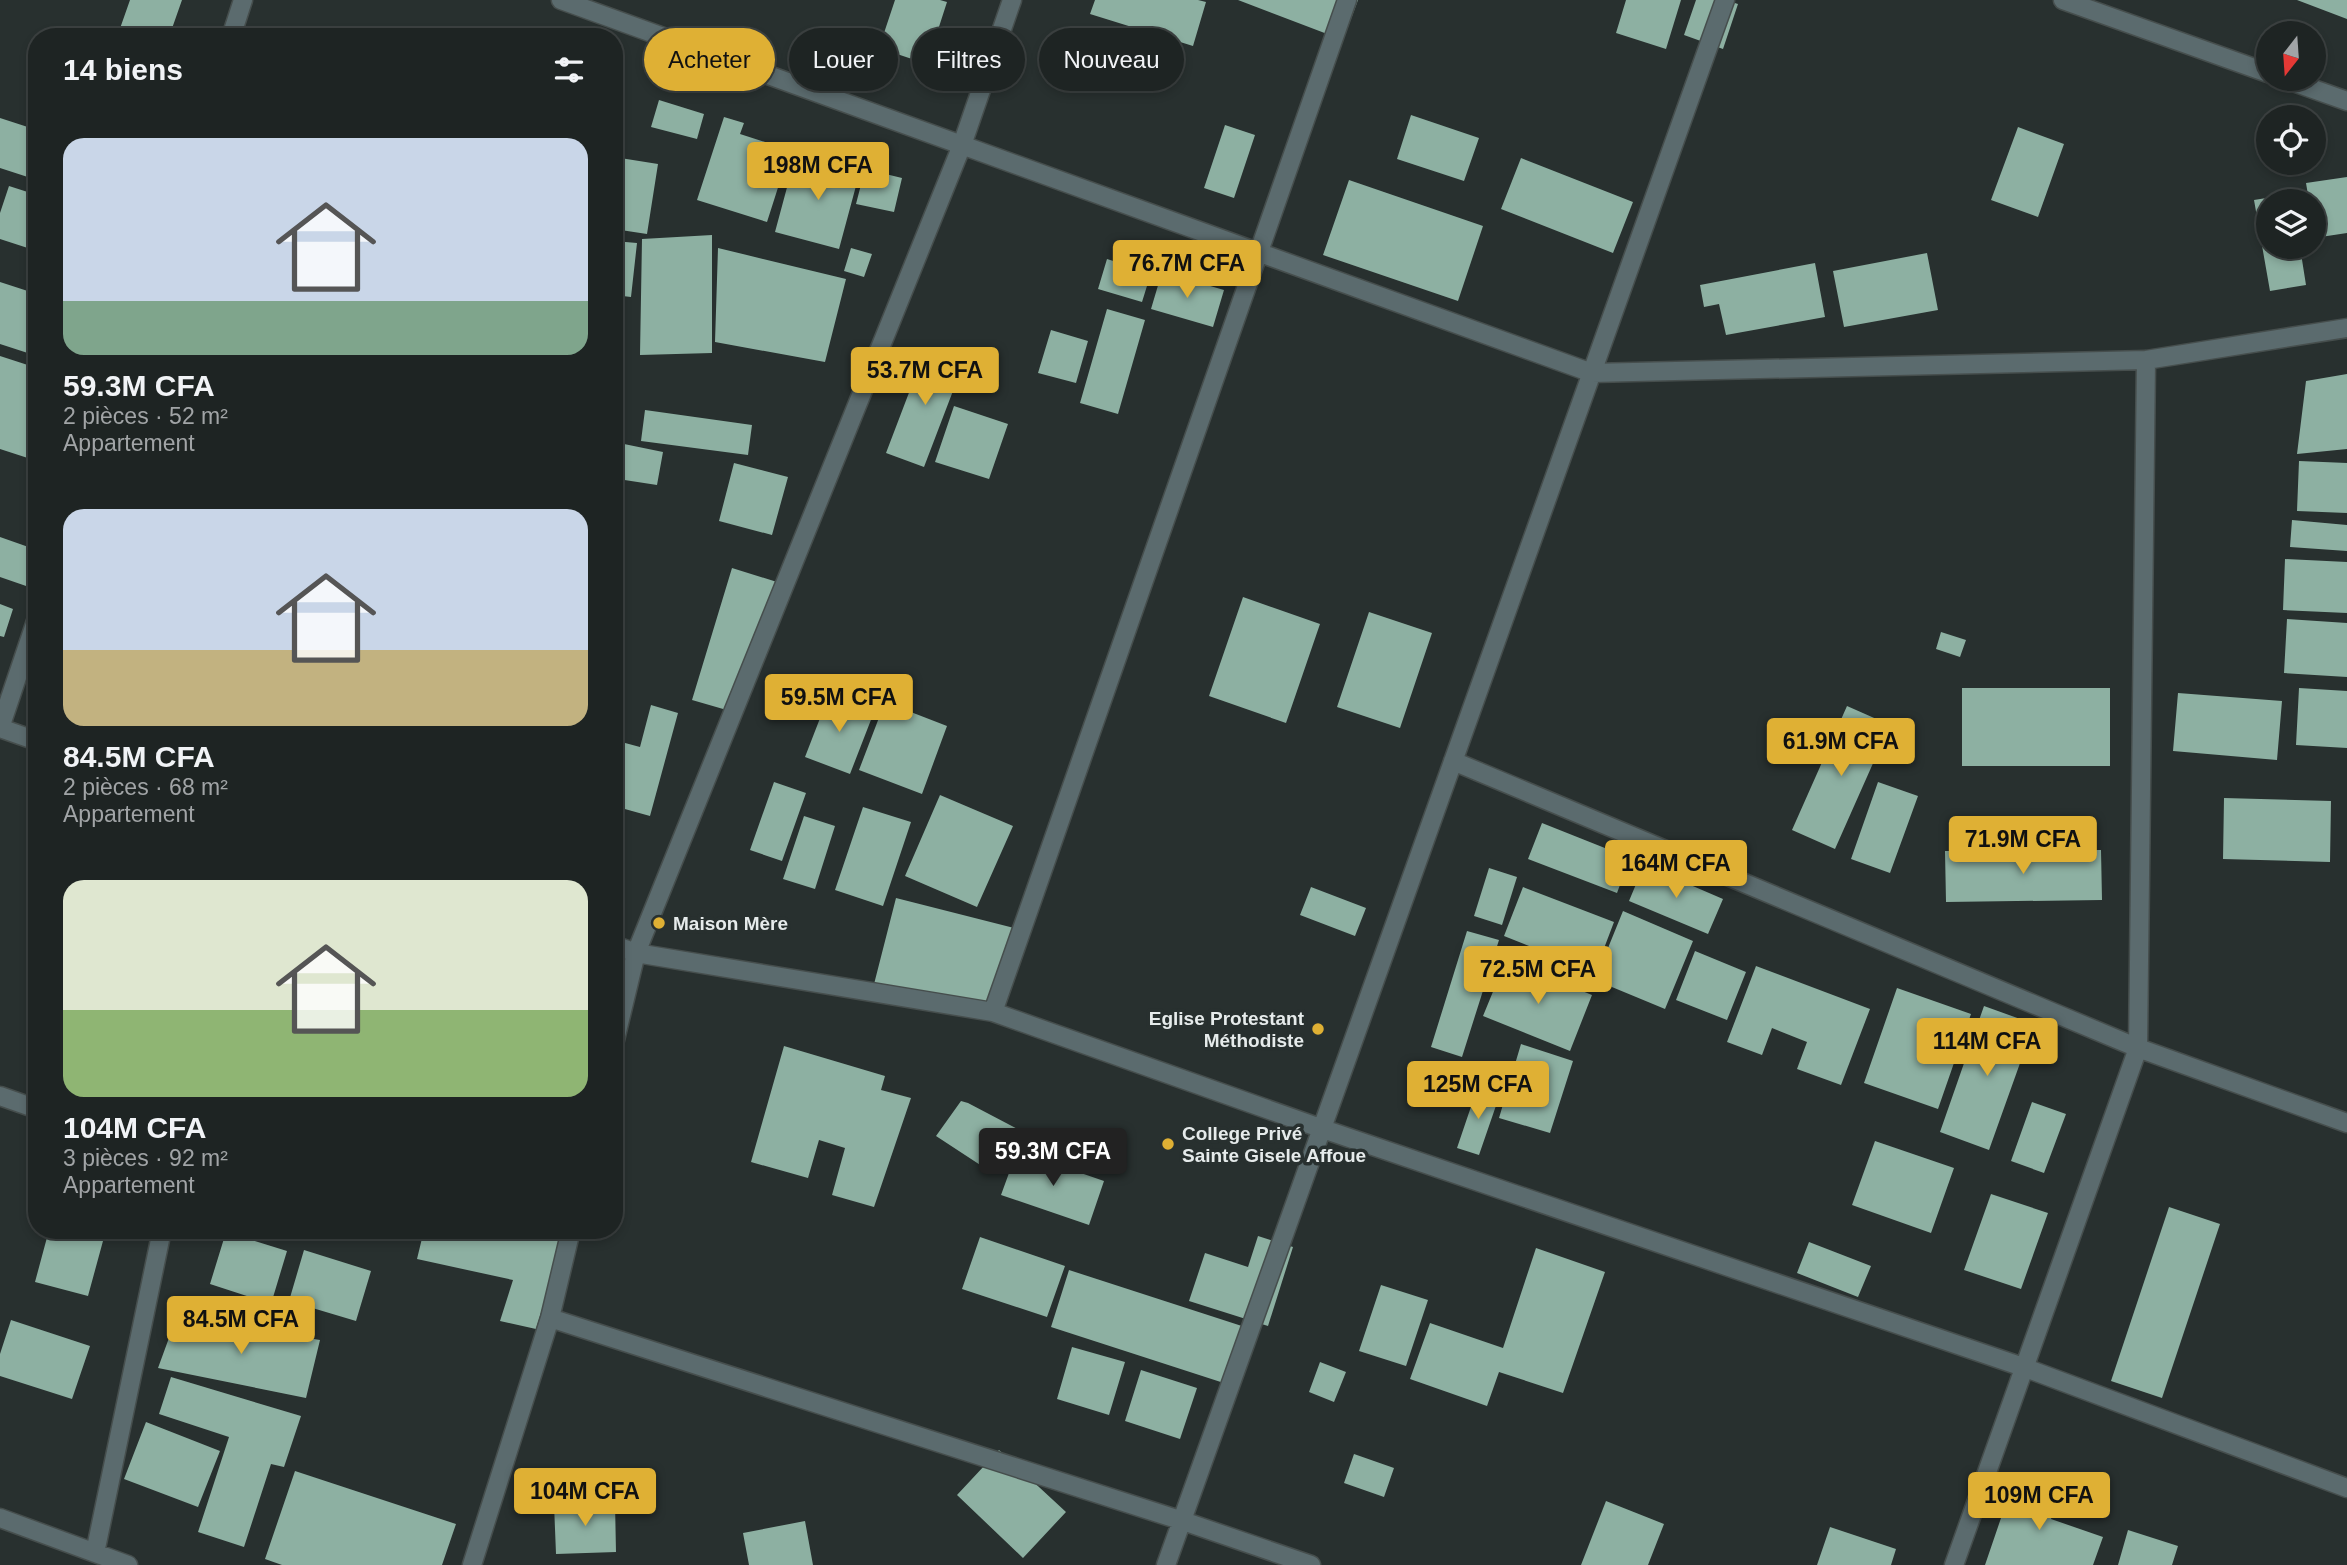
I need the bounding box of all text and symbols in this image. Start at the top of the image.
north arrow [2256,21,2326,91]
map controls [2256,21,2326,259]
chip: Acheter [644,28,775,91]
chip: Louer [789,28,898,91]
chip: Filtres [912,28,1025,91]
chip: Nouveau [1039,28,1184,91]
icon: filters [550,51,588,89]
text: 14 biens [63,53,183,86]
button: locate [2256,105,2326,175]
pin: 198M CFA [746,142,890,202]
text: 198M CFA [763,152,873,178]
icon: home [263,184,389,310]
button: layers [2256,189,2326,259]
pin: 76.7M CFA [1107,240,1267,300]
text: 76.7M CFA [1129,250,1245,276]
pin: 53.7M CFA [845,348,1005,407]
text: 53.7M CFA [867,357,983,383]
text: 59.3M CFA [63,369,215,402]
text: 2 pièces · 52 m² [63,403,228,429]
text: Appartement [63,430,195,456]
icon: home [263,555,389,681]
pin: 59.5M CFA [759,674,919,734]
text: 59.5M CFA [781,684,897,710]
pin: 61.9M CFA [1761,718,1921,778]
text: 61.9M CFA [1783,728,1899,754]
text: 84.5M CFA [63,740,215,773]
text: 2 pièces · 68 m² [63,774,228,800]
text: Appartement [63,801,195,827]
pin: 71.9M CFA [1943,816,2103,876]
text: 71.9M CFA [1965,826,2081,852]
pin: 164M CFA [1604,841,1748,900]
text: 164M CFA [1621,850,1731,876]
place label: Maison Mère [673,913,788,934]
marker: Maison Mère [651,915,667,931]
icon: home [263,926,389,1052]
pin: 72.5M CFA [1458,946,1618,1006]
text: 72.5M CFA [1480,956,1596,982]
place label: Eglise Protestant Méthodiste [1149,1008,1305,1051]
pin: 114M CFA [1915,1018,2059,1078]
marker: Eglise Protestant Méthodiste [1310,1021,1326,1037]
text: 114M CFA [1933,1028,2041,1054]
pin: 125M CFA [1406,1062,1550,1121]
text: 125M CFA [1423,1071,1533,1097]
text: 104M CFA [63,1111,206,1144]
place label: College Privé Sainte Gisele Affoue [1182,1123,1366,1166]
pin: 59.3M CFA [973,1128,1133,1188]
marker: College Privé Sainte Gisele Affoue [1160,1136,1176,1152]
text: 59.3M CFA [995,1138,1111,1164]
text: 3 pièces · 92 m² [63,1145,228,1171]
text: Appartement [63,1172,195,1198]
pin: 84.5M CFA [161,1296,321,1356]
text: 84.5M CFA [183,1306,299,1332]
pin: 104M CFA [513,1468,657,1528]
pin: 109M CFA [1967,1472,2111,1532]
text: 104M CFA [530,1478,640,1504]
text: 109M CFA [1984,1482,2094,1508]

